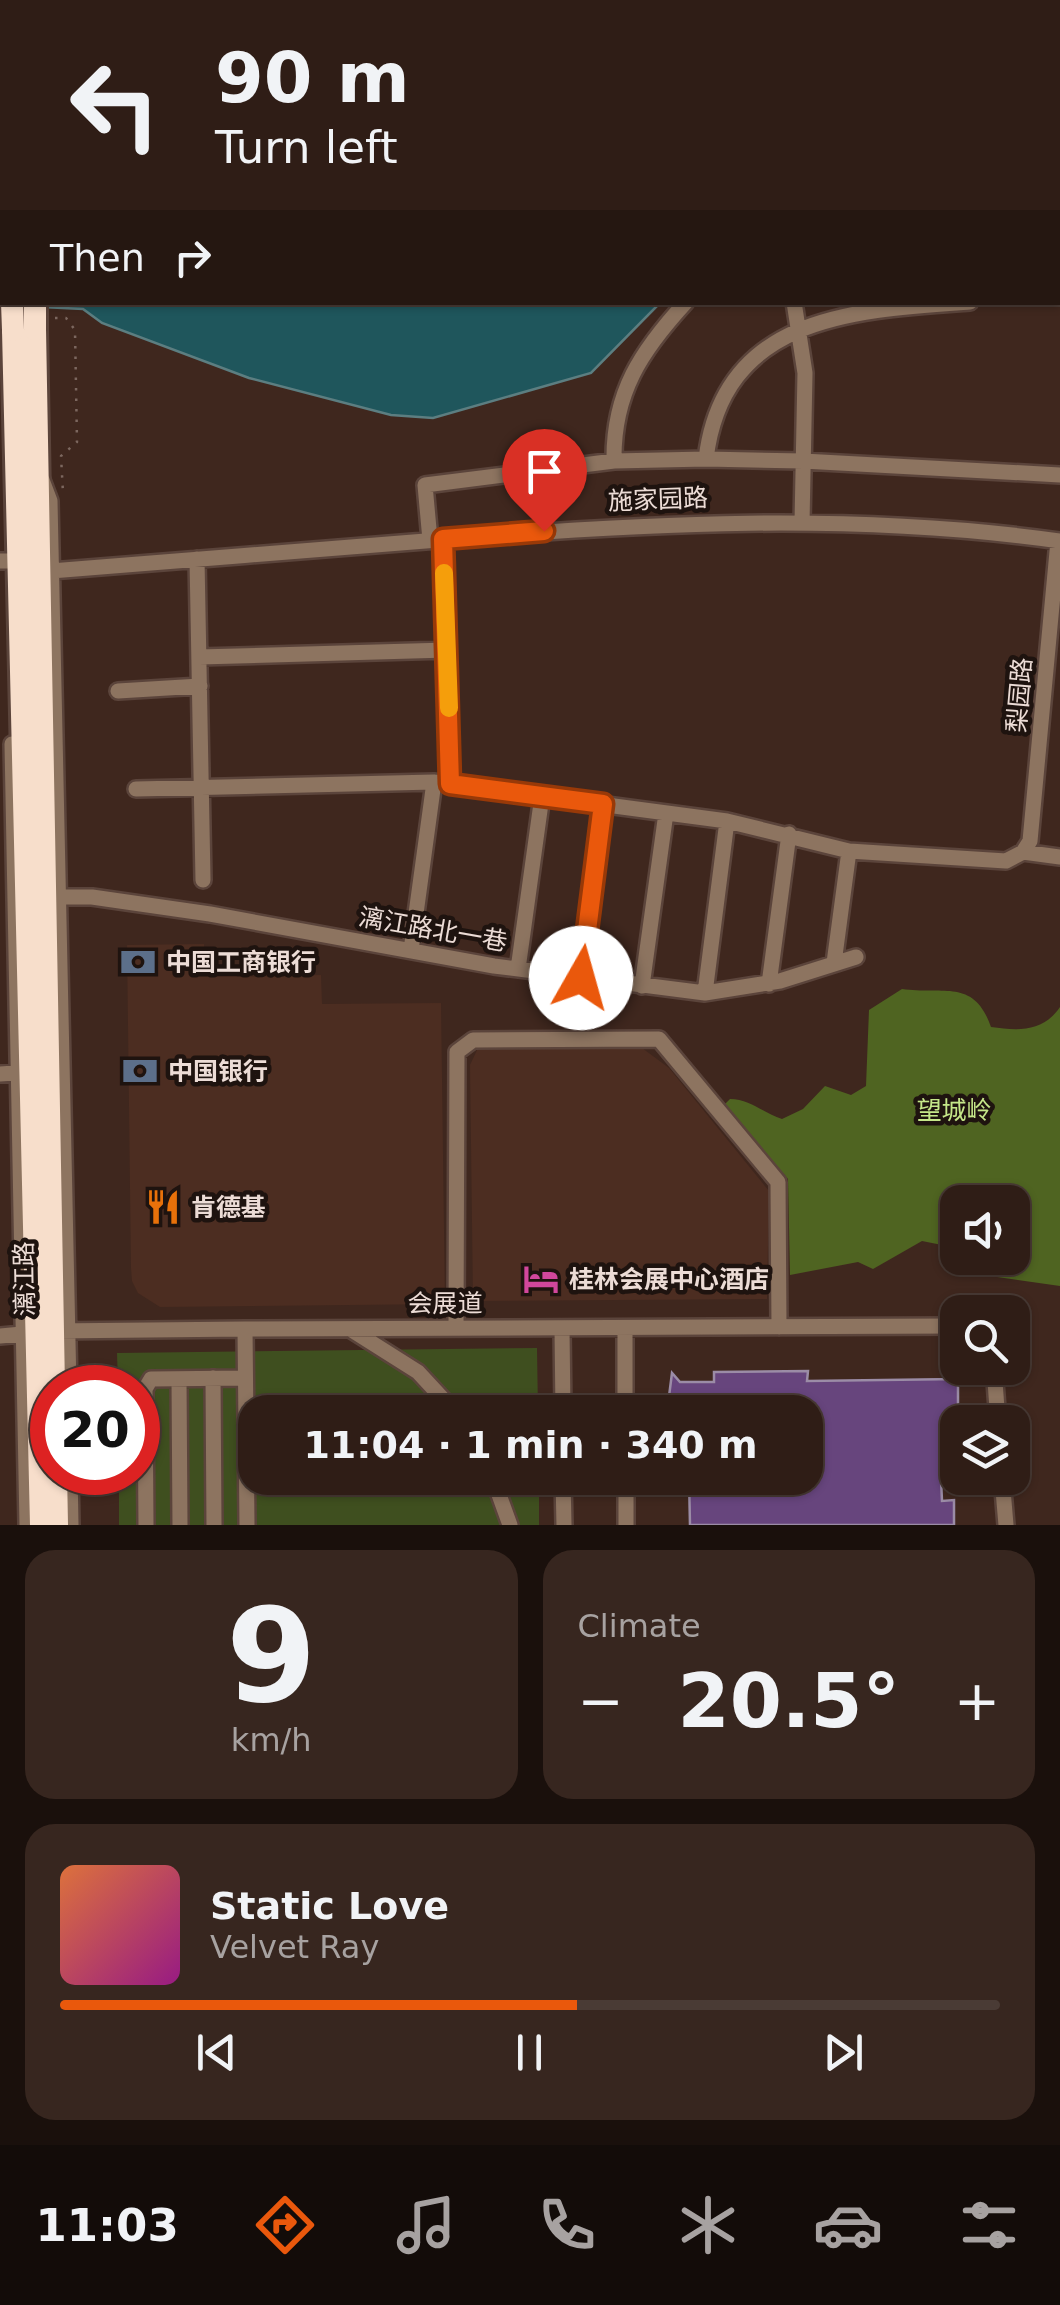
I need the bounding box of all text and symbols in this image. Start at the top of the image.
text: 90 m [215,37,410,119]
icon: left [50,40,180,170]
text: Turn left [215,121,398,174]
icon: right [165,230,220,285]
text: Then [50,236,145,280]
pin [502,429,587,532]
icon: arrive [517,444,572,499]
street label: 施家园路 [608,483,709,516]
street label: 梨园路 [1002,656,1037,734]
street label: 漓江路北一巷 [357,902,509,957]
position arrow [529,926,633,1030]
bank icon: 中国工商银行 [119,943,157,981]
place label: 中国工商银行 [166,948,316,977]
bank icon: 中国银行 [121,1052,159,1090]
place label: 中国银行 [168,1057,268,1086]
park label: 望城岭 [916,1096,992,1125]
map controls [940,1185,1030,1495]
button: sound [940,1185,1030,1275]
restaurant icon: 肯德基 [144,1188,182,1226]
place label: 肯德基 [191,1193,266,1222]
street label: 漓江路 [9,1241,40,1317]
hotel icon: 桂林会展中心酒店 [522,1260,560,1298]
place label: 桂林会展中心酒店 [569,1265,769,1294]
street label: 会展道 [407,1289,483,1318]
button: search [940,1295,1030,1385]
speed limit sign: 20 [30,1365,160,1495]
button: layers [940,1405,1030,1495]
text: 11:04 · 1 min · 340 m [303,1423,758,1467]
text: 9 [226,1580,316,1732]
text: Climate [578,1607,701,1645]
text: 20.5° [677,1657,900,1745]
text: − [578,1669,624,1733]
text: + [954,1669,1000,1733]
text: km/h [231,1721,312,1759]
text: Static Love [210,1884,449,1928]
text: Velvet Ray [210,1928,379,1966]
icon: previous [189,2025,244,2080]
icon: pause [502,2025,557,2080]
icon: next [816,2025,871,2080]
icon: directions [250,2190,320,2260]
icon: music [391,2190,461,2260]
icon: phone [532,2190,602,2260]
icon: climate [673,2190,743,2260]
icon: car [813,2190,883,2260]
icon: filters [954,2190,1024,2260]
text: 11:03 [35,2199,179,2252]

